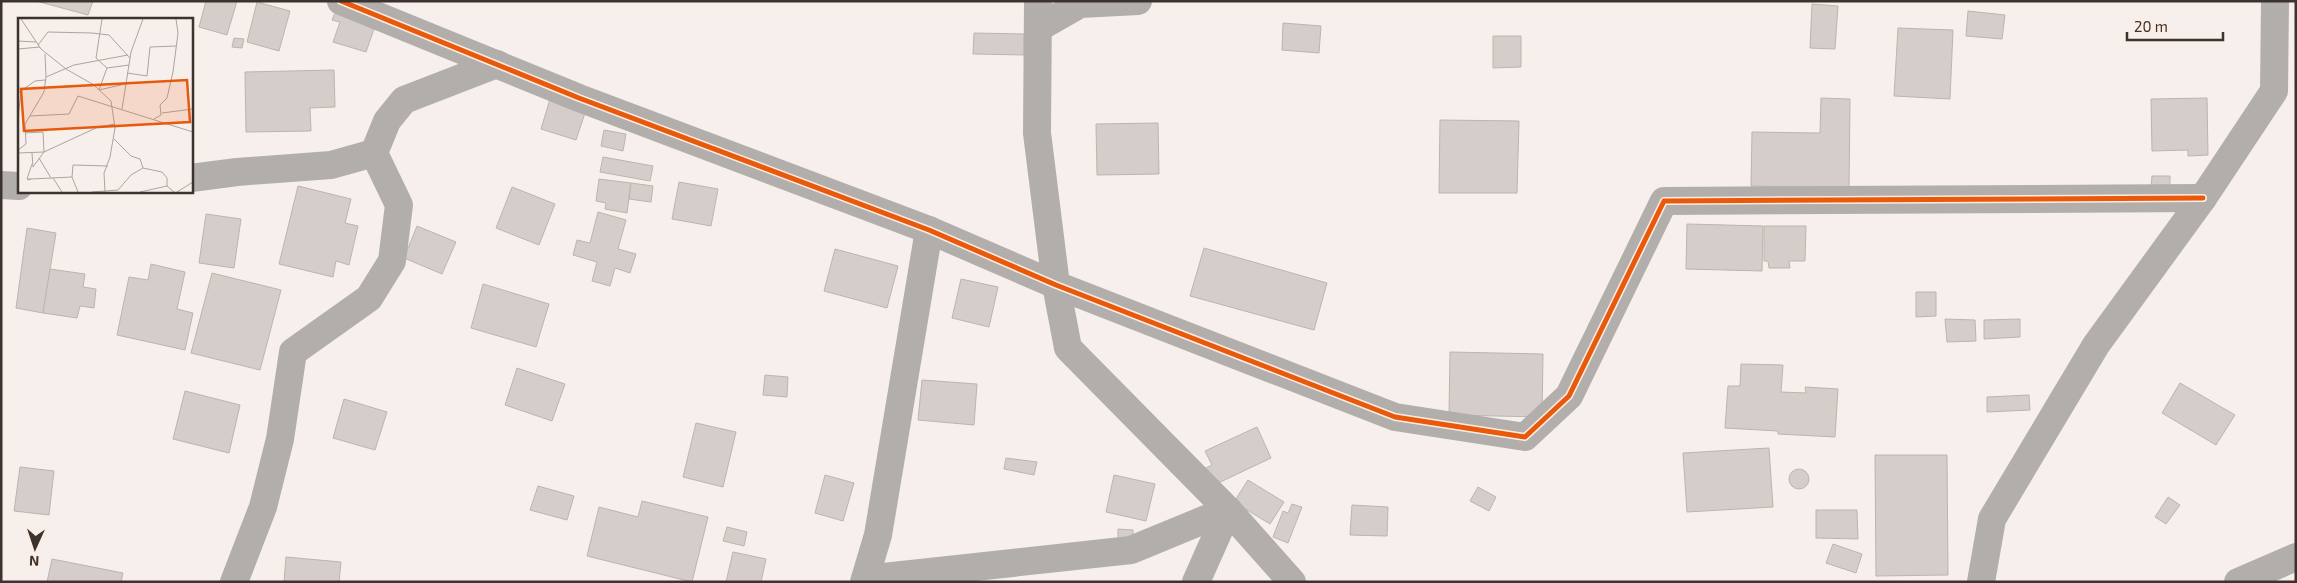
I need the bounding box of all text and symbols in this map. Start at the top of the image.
scale bar [2127,10,2223,42]
text: 20 m [2134,17,2168,35]
inset map [18,18,192,192]
north arrow [10,523,60,573]
text: N [29,553,40,570]

